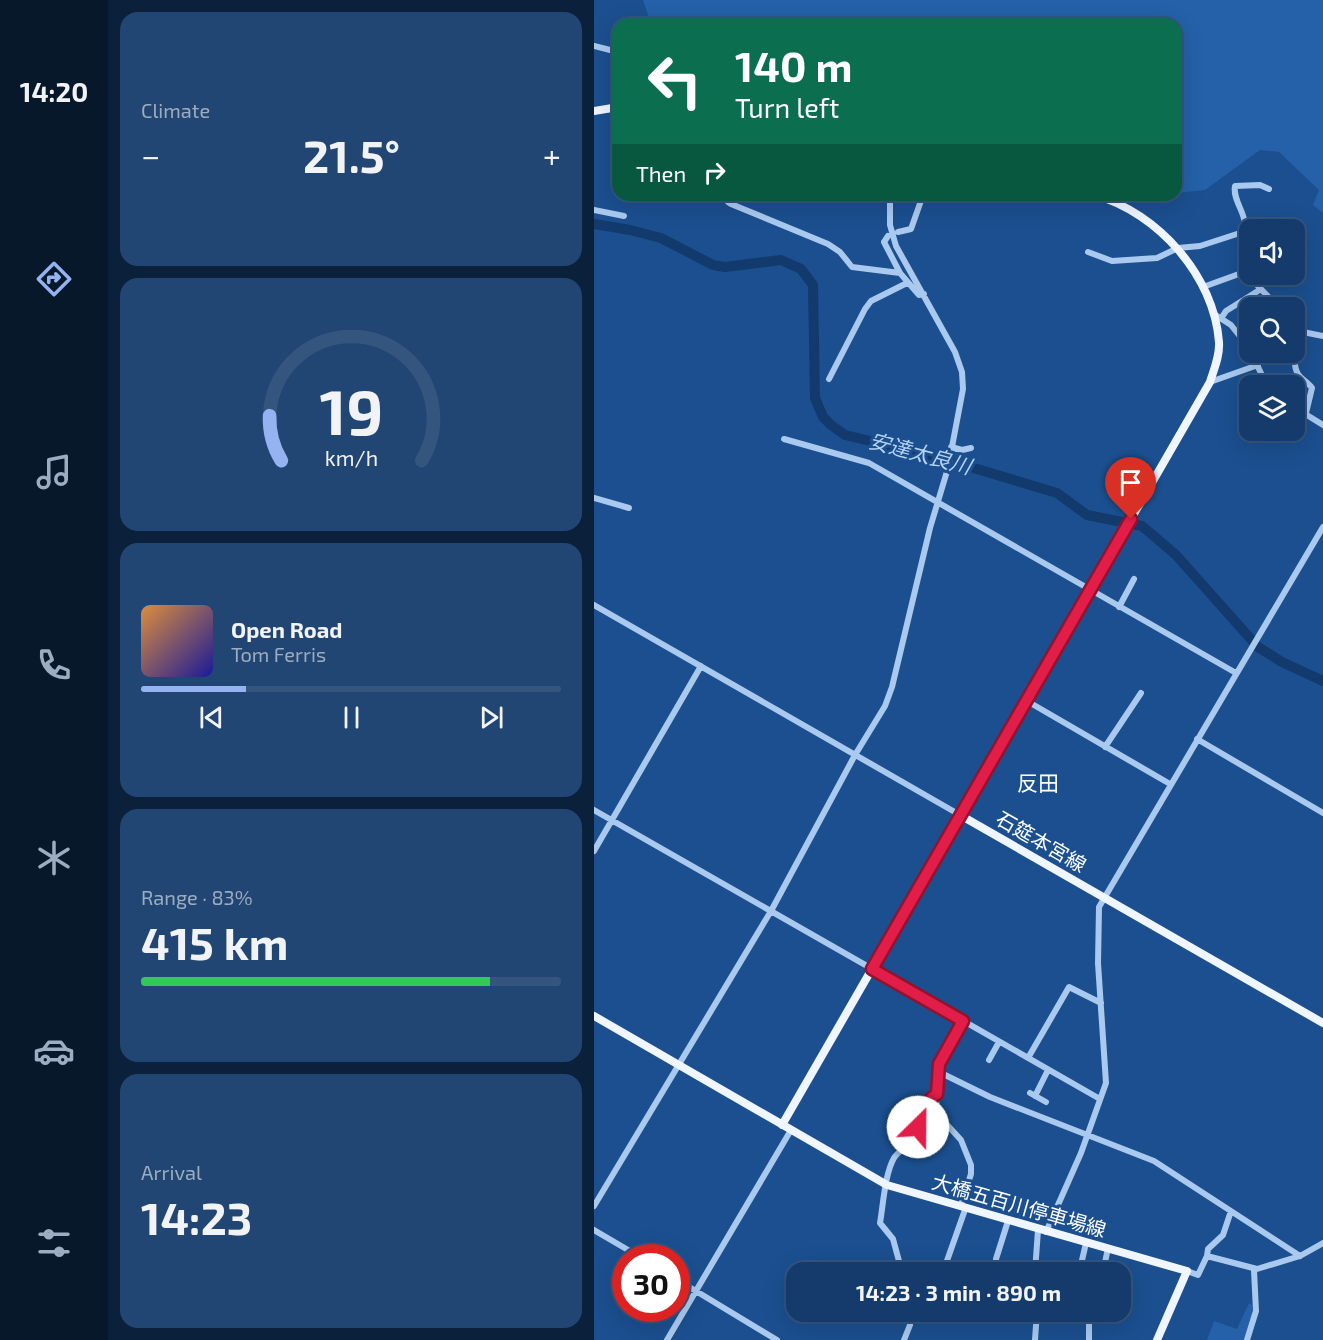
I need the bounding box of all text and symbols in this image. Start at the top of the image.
text: 140 m [735,40,852,90]
icon: left [636,42,714,120]
text: 14:20 [20,75,88,107]
text: Turn left [735,91,839,123]
text: Climate [141,98,210,122]
text: 21.5° [303,128,400,182]
text: − [141,135,160,175]
text: + [543,135,561,175]
icon: right [698,156,731,189]
text: Then [636,160,686,186]
map controls [1239,219,1305,441]
button: sound [1239,219,1305,285]
icon: directions [33,258,75,300]
button: search [1239,297,1305,363]
text: 19 [319,374,383,449]
button: layers [1239,375,1305,441]
water label: 安達太良川 [866,427,976,479]
text: km/h [324,446,378,471]
icon: music [33,451,75,493]
pin [1105,457,1156,519]
icon: arrive [1114,466,1147,499]
text: Open Road [231,616,343,642]
text: Tom Ferris [231,642,326,666]
icon: phone [33,644,75,686]
icon: previous [195,701,228,734]
icon: pause [335,701,368,734]
icon: next [475,701,508,734]
district label: 反田 [1017,770,1059,795]
street label: 石筵本宮線 [992,806,1091,877]
icon: climate [33,837,75,879]
text: Range · 83% [141,885,253,909]
text: 415 km [141,915,288,969]
icon: car [33,1030,75,1072]
position arrow [886,1095,950,1159]
text: Arrival [141,1160,202,1184]
street label: 大橋五百川停車場線 [929,1169,1109,1241]
text: 14:23 [141,1190,252,1244]
icon: filters [33,1222,75,1264]
speed limit sign: 30 [612,1244,690,1322]
text: 14:23 · 3 min · 890 m [856,1279,1061,1305]

